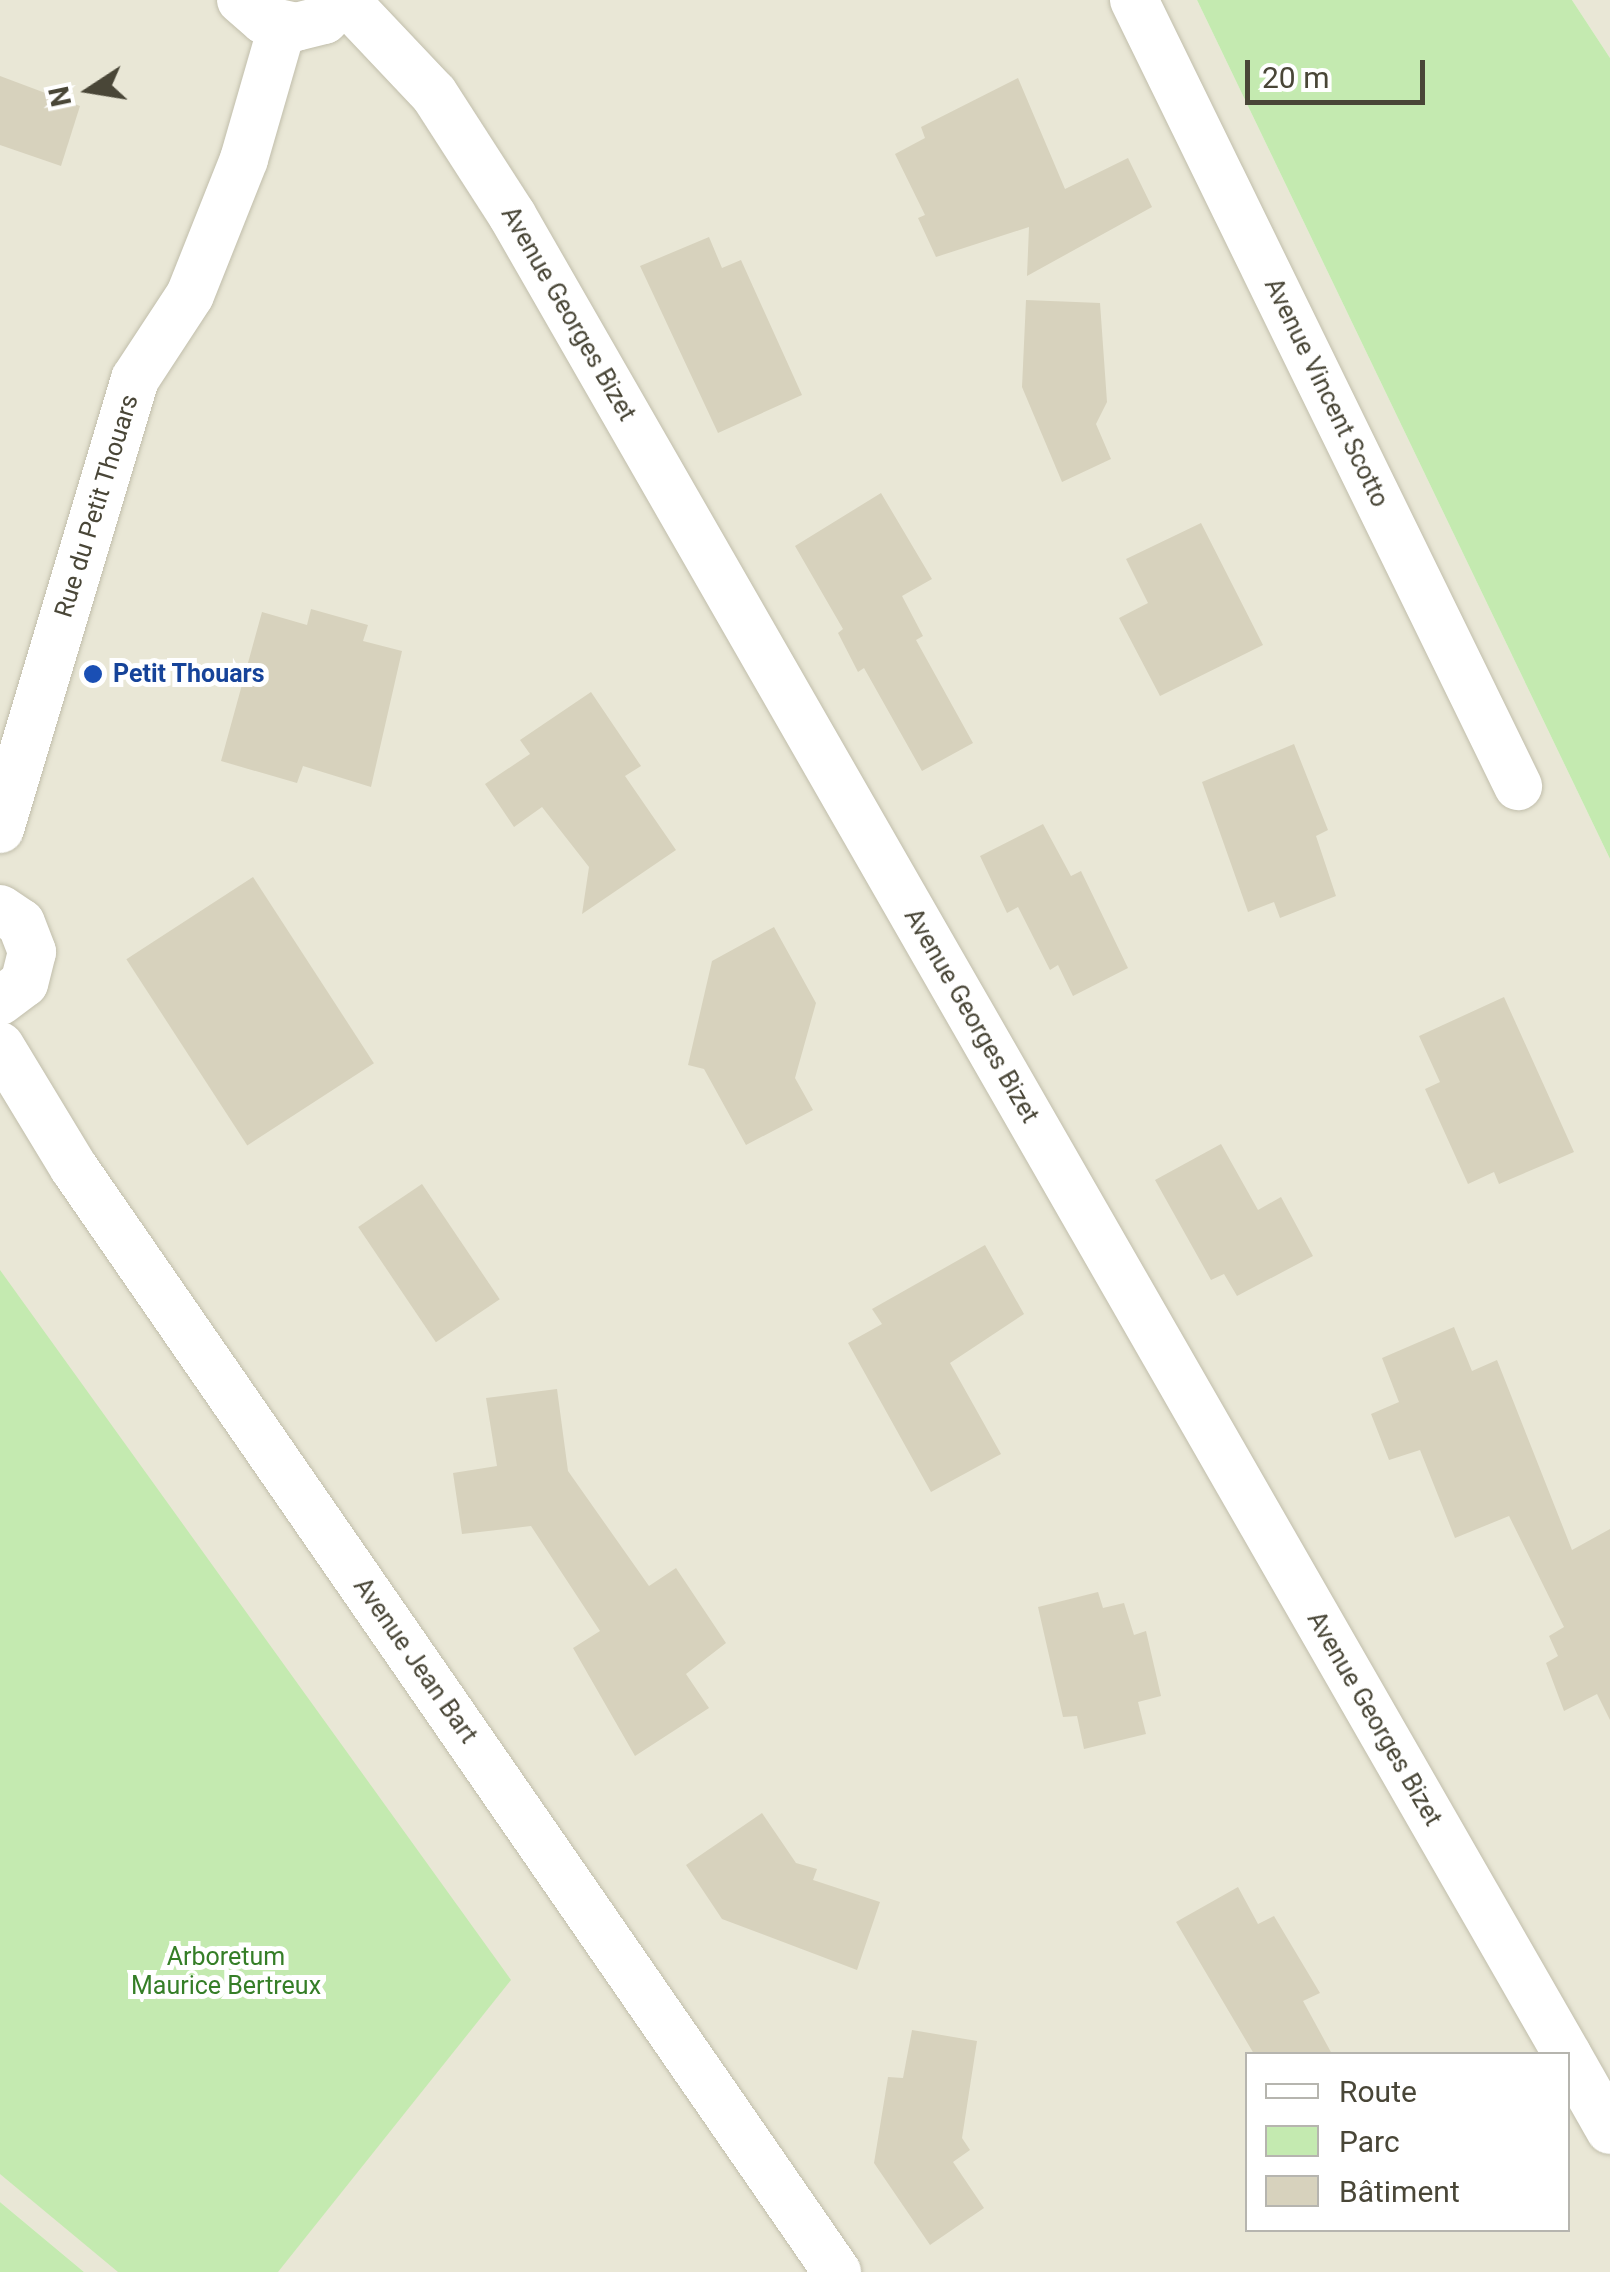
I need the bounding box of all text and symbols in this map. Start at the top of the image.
north arrow [40,40,140,140]
scale bar [1250,40,1430,102]
text: 20 m [1262,60,1329,95]
text: N [42,83,78,109]
street label: Avenue Georges Bizet [494,202,642,426]
street label: Avenue Vincent Scotto [1258,274,1394,512]
street label: Rue du Petit Thouars [49,391,145,621]
place label: Petit Thouars [113,659,265,689]
marker: Petit Thouars [82,663,104,685]
street label: Avenue Georges Bizet [897,904,1045,1128]
street label: Avenue Jean Bart [347,1573,483,1749]
street label: Avenue Georges Bizet [1300,1607,1448,1831]
park label: Arboretum Maurice Bertreux [131,1943,321,2002]
legend [1245,2052,1570,2232]
text: Route [1339,2074,1417,2109]
text: Parc [1339,2124,1400,2159]
text: Bâtiment [1339,2174,1460,2209]

